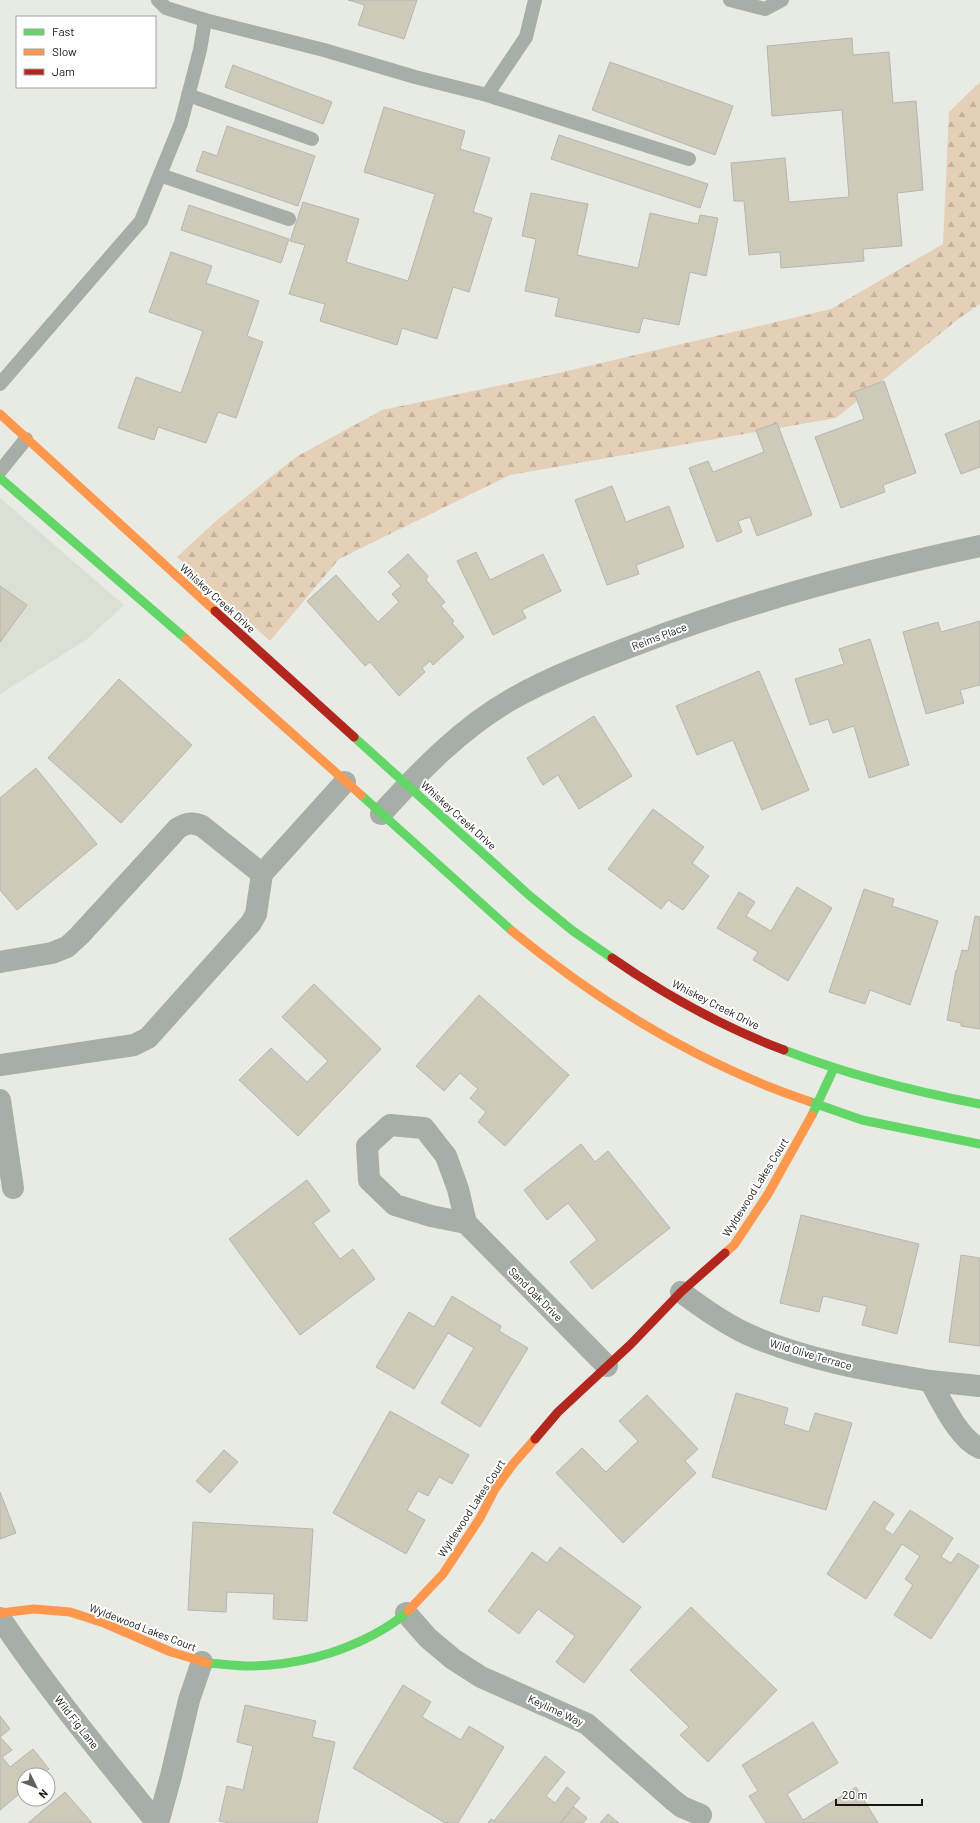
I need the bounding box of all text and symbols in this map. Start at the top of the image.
legend [16,16,156,88]
text: Fast [52,24,75,38]
text: Slow [52,44,77,58]
text: Jam [52,64,75,78]
street label: Whiskey Creek Drive [178,561,258,635]
street label: Reims Place [630,619,689,652]
street label: Whiskey Creek Drive [419,778,499,852]
street label: Whiskey Creek Drive [670,976,762,1032]
street label: Wyldewood Lakes Court [719,1135,791,1239]
street label: Sand Oak Drive [506,1264,566,1324]
street label: Wild Olive Terrace [768,1336,854,1372]
street label: Wyldewood Lakes Court [435,1457,507,1559]
street label: Wyldewood Lakes Court [87,1601,199,1653]
street label: Keylime Way [526,1692,586,1728]
street label: Wild Fig Lane [52,1693,102,1751]
north arrow [16,1767,56,1807]
scale bar [836,1781,922,1807]
text: N [36,1787,51,1801]
text: 20 m [842,1787,868,1801]

